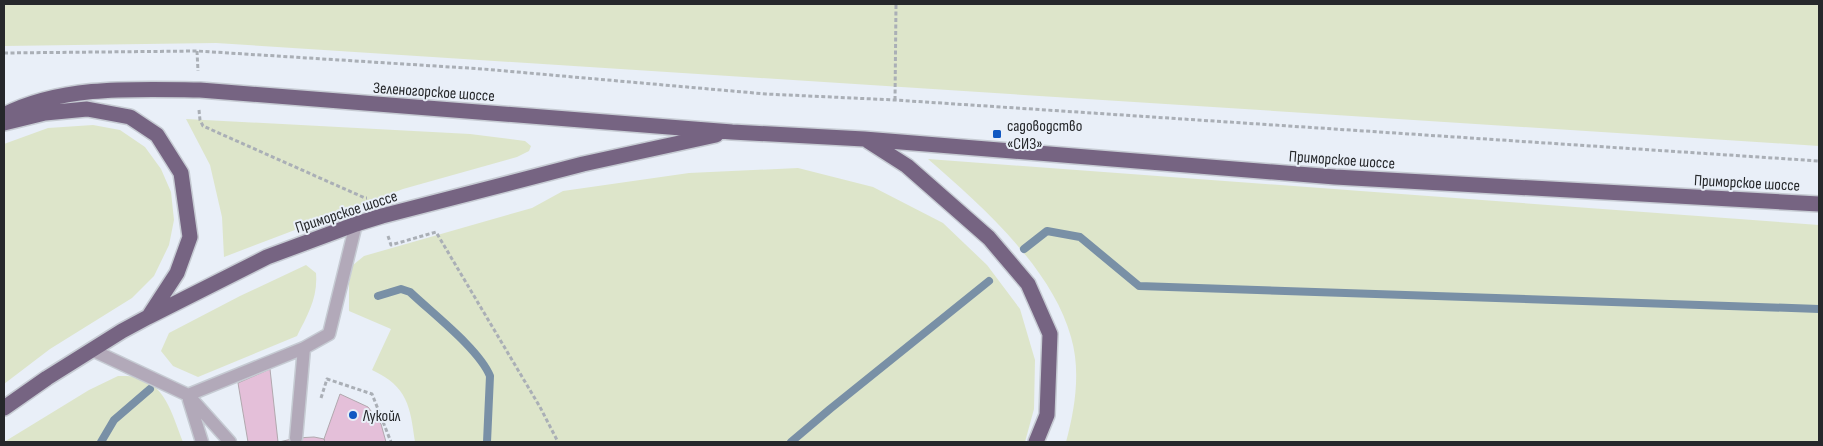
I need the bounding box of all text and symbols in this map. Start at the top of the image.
street label: Зеленогорское шоссе [372,79,495,106]
place label: садоводство «СИЗ» [1007,117,1082,154]
marker: садоводство «СИЗ» [991,128,1003,140]
street label: Приморское шоссе [1288,147,1396,174]
street label: Приморское шоссе [1693,171,1800,196]
street label: Приморское шоссе [293,187,400,238]
place label: Лукойл [362,407,401,426]
marker: Лукойл [347,409,359,421]

